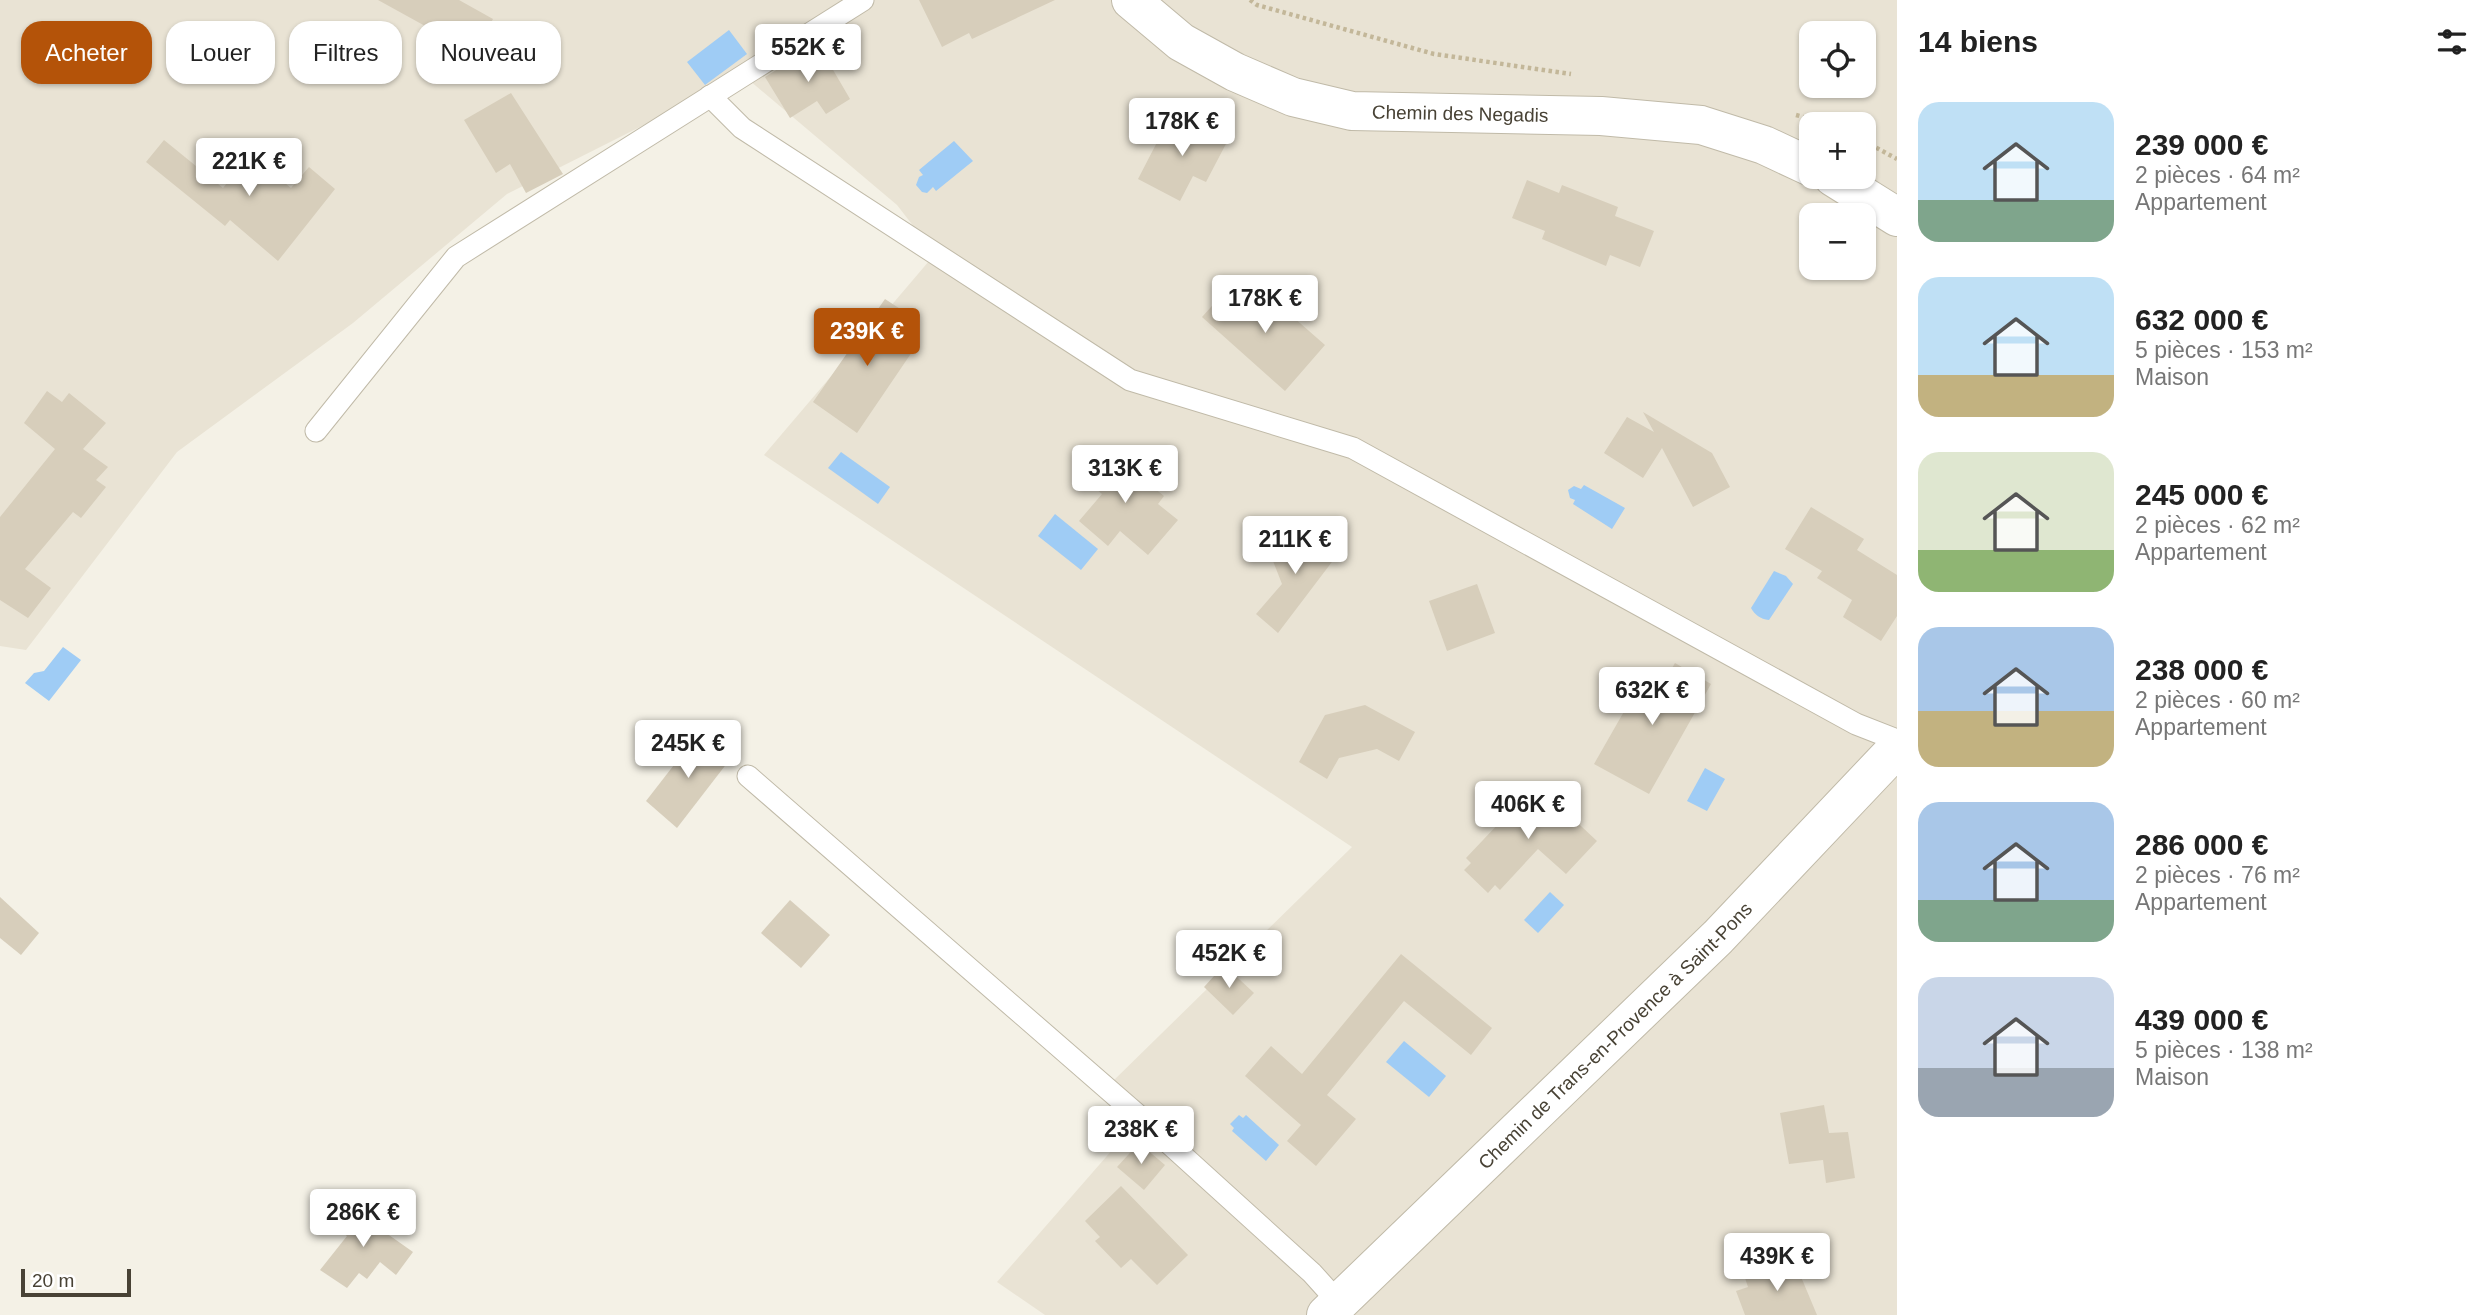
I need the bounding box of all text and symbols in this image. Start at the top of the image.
chip: Acheter [21,21,152,84]
chip: Louer [166,21,275,84]
chip: Filtres [289,21,402,84]
chip: Nouveau [416,21,561,84]
map controls [1799,21,1876,280]
button: locate [1799,21,1876,98]
icon: filters [2433,23,2471,61]
pin: 552K € [751,24,865,84]
text: 14 biens [1918,25,2038,58]
text: 552K € [771,34,845,60]
pin: 178K € [1125,99,1239,158]
street label: Chemin des Negadis [1372,101,1549,125]
text: 178K € [1145,108,1219,134]
button: + [1799,112,1876,189]
text: 239 000 € [2135,128,2268,161]
icon: home [1974,130,2058,214]
pin: 221K € [192,138,306,198]
text: 221K € [212,148,286,174]
text: 2 pièces · 64 m² [2135,162,2300,188]
text: Appartement [2135,189,2267,215]
button: − [1799,203,1876,280]
pin: 178K € [1208,276,1322,335]
text: 178K € [1228,285,1302,311]
text: 632 000 € [2135,303,2268,336]
icon: home [1974,305,2058,389]
pin: 239K € [810,308,924,368]
text: 239K € [830,318,904,344]
text: 5 pièces · 153 m² [2135,337,2313,363]
text: Maison [2135,364,2209,390]
pin: 313K € [1068,446,1182,505]
text: 313K € [1088,455,1162,481]
text: 245 000 € [2135,478,2268,511]
icon: home [1974,480,2058,564]
text: 2 pièces · 62 m² [2135,512,2300,538]
pin: 211K € [1238,516,1352,576]
text: 211K € [1259,526,1331,552]
text: Appartement [2135,539,2267,565]
text: 238 000 € [2135,653,2268,686]
icon: home [1974,655,2058,739]
pin: 632K € [1595,668,1709,727]
text: 632K € [1615,677,1689,703]
text: 2 pièces · 60 m² [2135,687,2300,713]
text: Appartement [2135,714,2267,740]
pin: 245K € [631,720,745,780]
text: 245K € [651,730,725,756]
pin: 406K € [1471,782,1585,841]
text: 406K € [1491,791,1565,817]
text: 286 000 € [2135,828,2268,861]
icon: home [1974,830,2058,914]
text: 2 pièces · 76 m² [2135,862,2300,888]
text: Appartement [2135,889,2267,915]
street label: Chemin de Trans-en-Provence à Saint-Pons [1474,898,1756,1173]
pin: 452K € [1172,930,1286,990]
text: 452K € [1192,940,1266,966]
text: 439 000 € [2135,1003,2268,1036]
icon: home [1974,1005,2058,1089]
text: 5 pièces · 138 m² [2135,1037,2313,1063]
text: Maison [2135,1064,2209,1090]
pin: 238K € [1084,1106,1198,1166]
text: 238K € [1104,1116,1178,1142]
pin: 286K € [306,1190,420,1249]
text: 286K € [326,1199,400,1225]
pin: 439K € [1720,1234,1834,1293]
text: 439K € [1740,1243,1814,1269]
scale bar [21,1266,131,1298]
text: 20 m [32,1270,74,1291]

